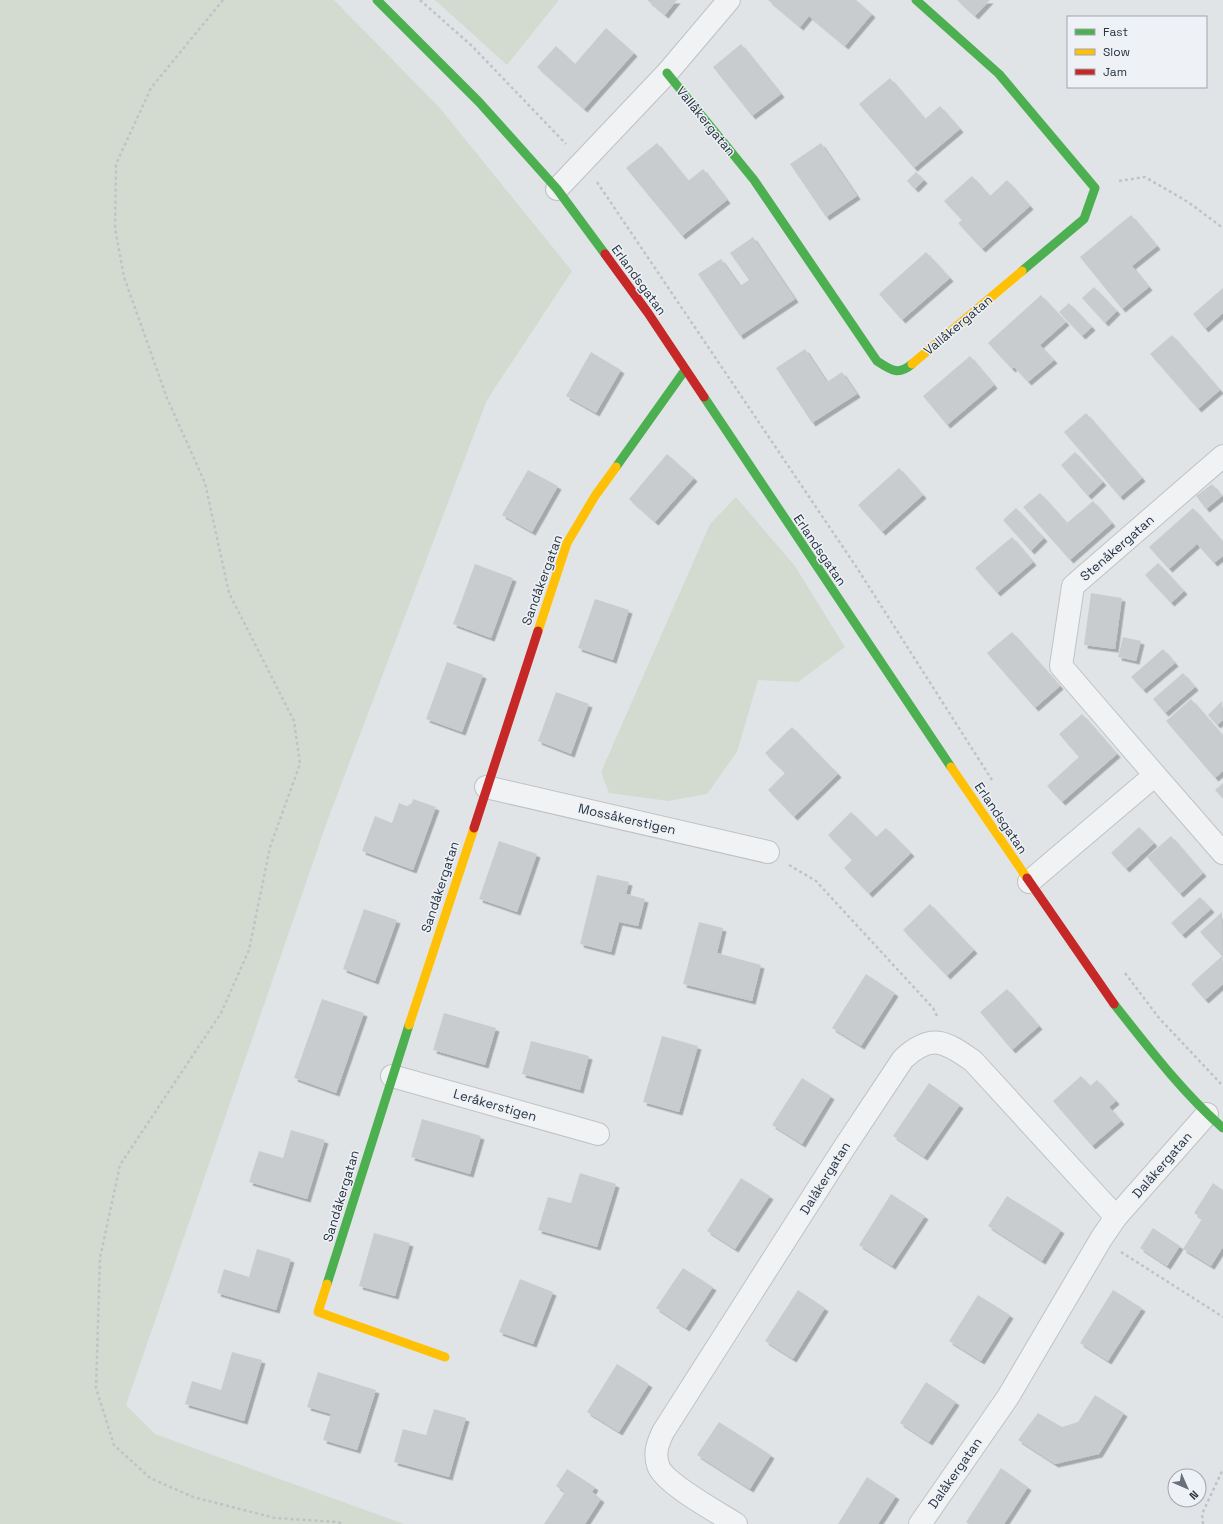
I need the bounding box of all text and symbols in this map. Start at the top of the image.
legend [1067,16,1207,88]
text: Fast [1103,24,1128,40]
text: Slow [1103,44,1130,60]
text: Jam [1103,64,1127,80]
street label: Vallåkergatan [673,83,739,159]
street label: Erlandsgatan [608,241,670,319]
street label: Vallåkergatan [920,291,996,359]
street label: Erlandsgatan [790,511,850,589]
street label: Stenåkergatan [1076,511,1158,585]
street label: Sandåkergatan [518,532,566,628]
street label: Erlandsgatan [971,779,1031,857]
street label: Mossåkerstigen [577,800,677,838]
street label: Sandåkergatan [417,839,463,935]
street label: Leråkerstigen [451,1085,539,1125]
street label: Dalåkergatan [1128,1128,1196,1202]
street label: Dalåkergatan [796,1138,854,1218]
street label: Sandåkergatan [319,1148,363,1244]
street label: Dalåkergatan [924,1434,986,1512]
north arrow [1167,1468,1207,1508]
text: N [1187,1488,1202,1503]

